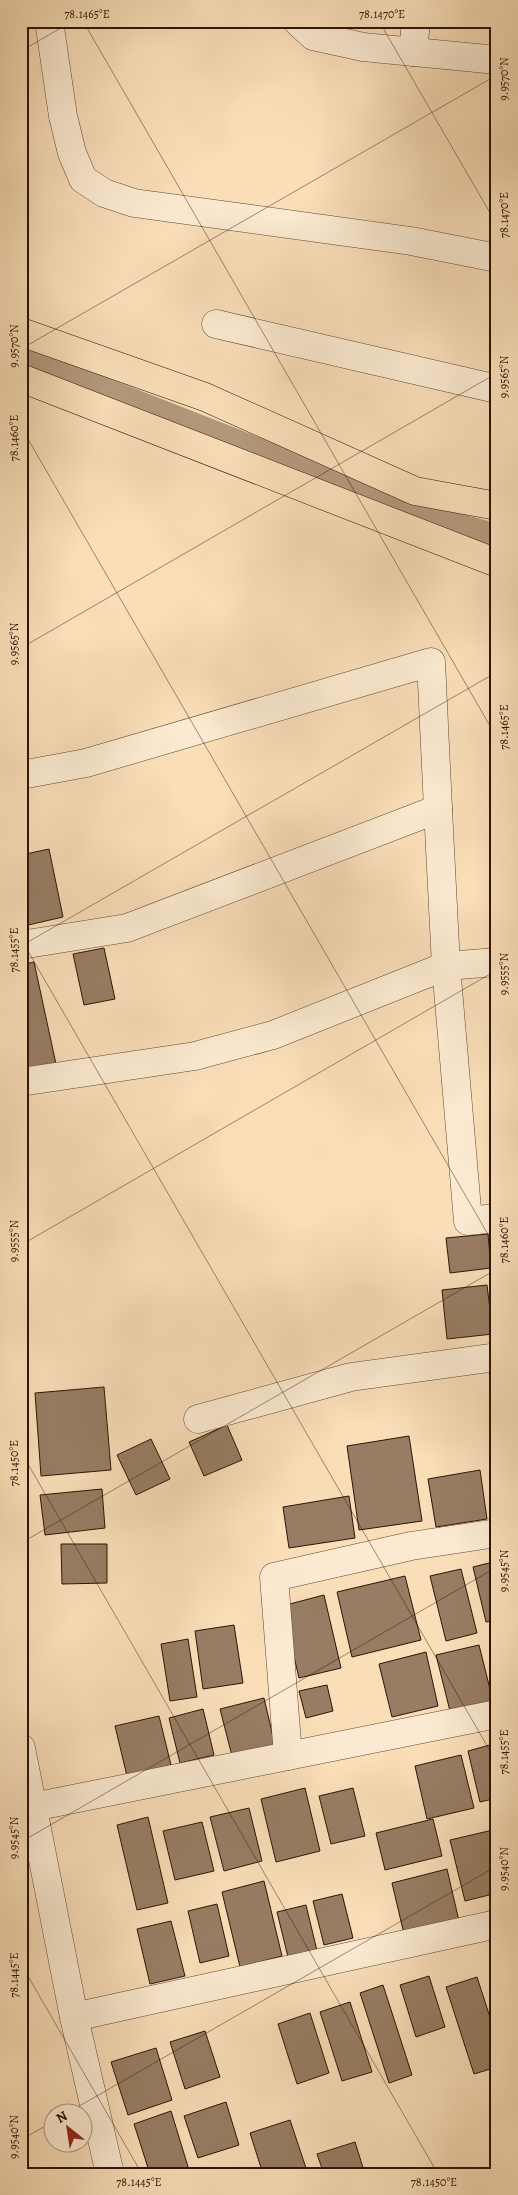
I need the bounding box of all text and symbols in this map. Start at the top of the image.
text: 78.1465°E [64,6,110,22]
text: 78.1470°E [359,6,405,22]
text: 9.9570°N [496,57,512,101]
text: 78.1470°E [496,192,512,238]
text: 9.9570°N [6,324,22,368]
text: 9.9565°N [496,355,512,398]
text: 78.1460°E [6,415,22,461]
text: 9.9565°N [6,622,22,665]
text: 78.1465°E [496,704,512,750]
text: 78.1455°E [6,927,22,973]
text: 9.9555°N [496,952,512,995]
text: 78.1460°E [496,1217,512,1263]
text: 9.9555°N [6,1219,22,1262]
text: 78.1450°E [6,1440,22,1486]
text: 9.9545°N [496,1549,512,1592]
text: 78.1455°E [496,1729,512,1775]
text: 9.9545°N [6,1816,22,1859]
text: 9.9540°N [496,1847,512,1891]
text: 78.1445°E [6,1952,22,1998]
north arrow [42,2102,92,2152]
text: N [53,2106,71,2128]
text: 9.9540°N [6,2115,22,2159]
text: 78.1445°E [116,2174,162,2190]
text: 78.1450°E [411,2174,457,2190]

